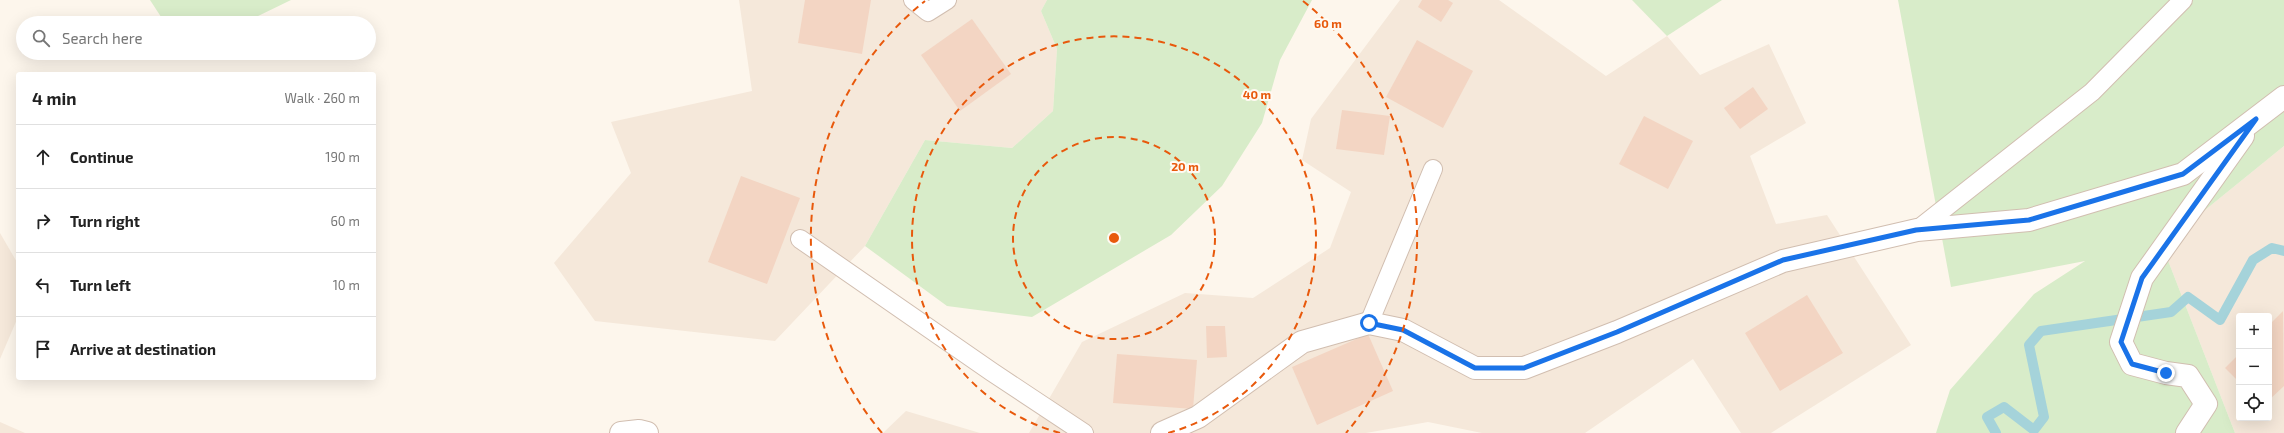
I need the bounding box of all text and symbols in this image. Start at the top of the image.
search box [16,16,376,60]
text: 60 m [1314,16,1342,30]
icon: search [30,27,52,49]
text: Search here [62,29,143,47]
text: 40 m [1243,87,1271,101]
text: 4 min [32,88,76,108]
text: Walk · 260 m [285,90,360,106]
icon: ahead [32,146,54,168]
text: Continue [70,148,133,166]
text: 190 m [325,149,360,165]
text: 20 m [1171,159,1199,173]
icon: right [32,210,54,232]
text: Turn right [70,212,140,230]
text: 60 m [330,213,360,229]
centre of rings [1107,231,1121,245]
icon: left [32,274,54,296]
text: Turn left [70,276,131,294]
text: 10 m [333,277,360,293]
map controls [2236,313,2272,421]
button: + [2236,313,2272,349]
route start [1360,314,1378,332]
icon: arrive [32,338,54,360]
text: Arrive at destination [70,340,216,358]
button: − [2236,349,2272,385]
route end [2157,364,2175,382]
button: locate [2236,385,2272,421]

